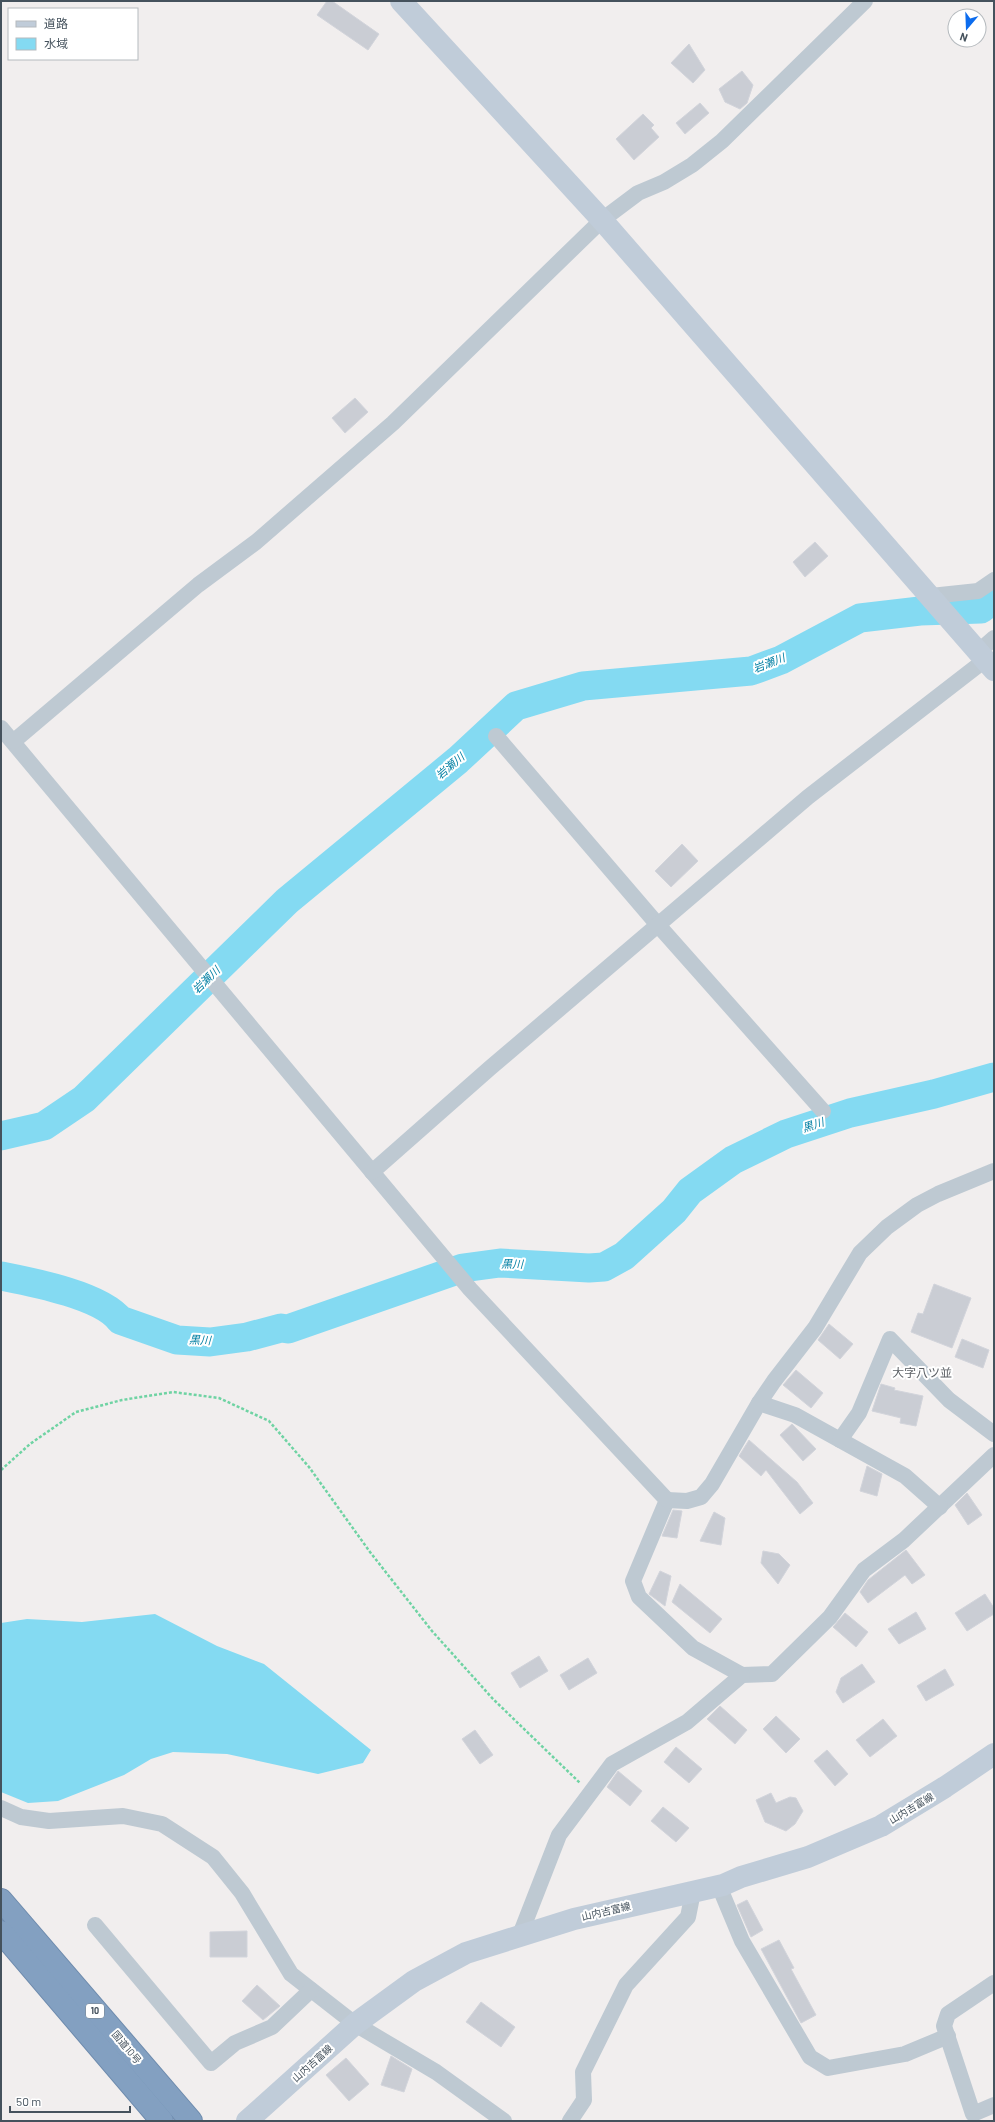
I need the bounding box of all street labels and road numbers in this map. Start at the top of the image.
street label: 山内吉富線 [886,1790,936,1826]
street label: 山内吉富線 [580,1900,632,1922]
road number: 10 [86,2004,104,2018]
street label: 国道10号 [110,2028,144,2066]
street label: 山内吉富線 [289,2042,335,2084]

